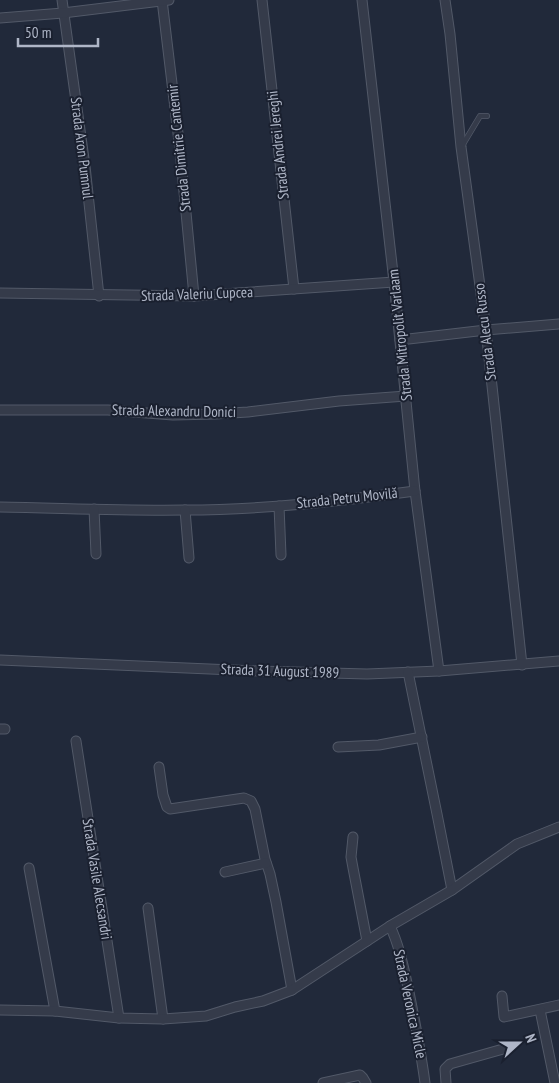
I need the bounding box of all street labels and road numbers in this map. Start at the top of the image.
street label: Strada Dimitrie Cantemir [162,83,195,213]
street label: Strada Andrei Jereghi [262,90,293,200]
street label: Strada Aron Pumnul [67,96,98,201]
street label: Strada Mitropolit Varlaam [383,268,416,402]
street label: Strada Valeriu Cupcea [141,282,253,305]
street label: Strada Alecu Russo [469,282,500,382]
street label: Strada Alexandru Donici [112,400,236,421]
street label: Strada Petru Movilă [296,483,398,512]
street label: Strada 31 August 1989 [220,659,340,682]
street label: Strada Vasile Alecsandri [79,817,116,941]
street label: Strada Veronica Micle [390,948,431,1060]

